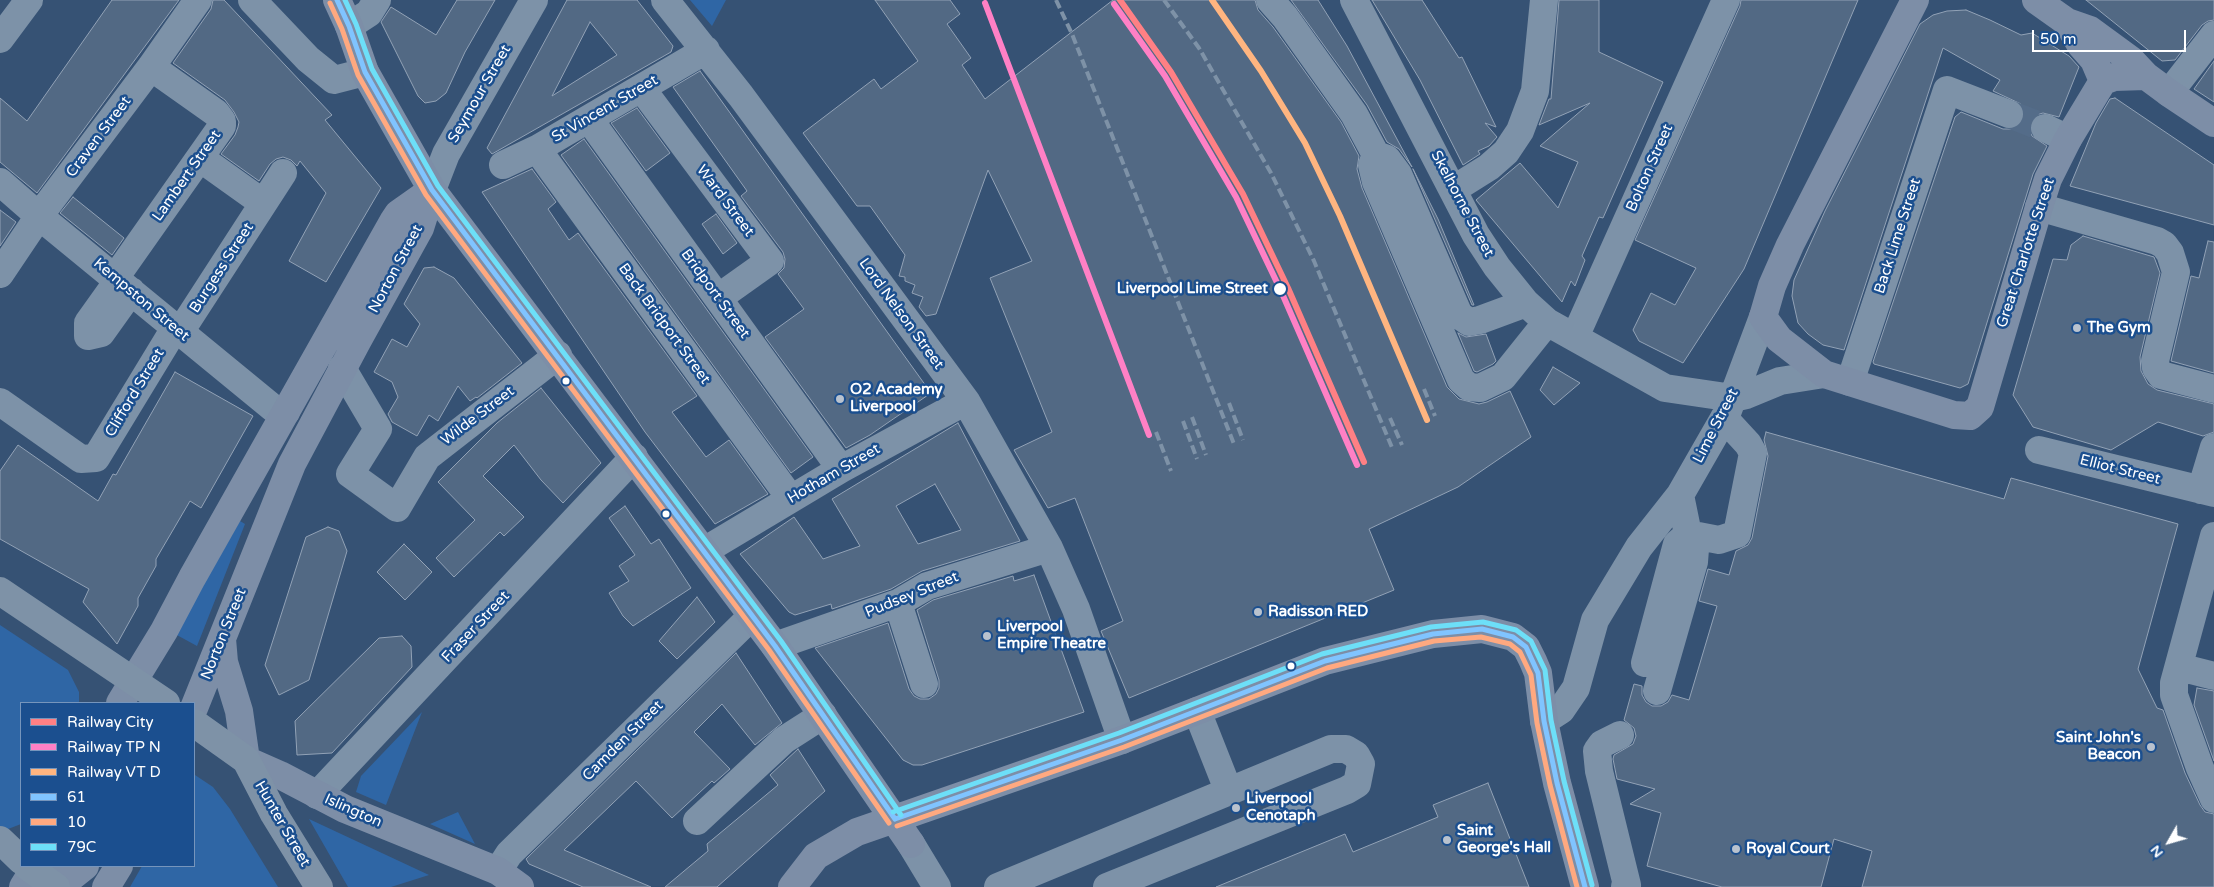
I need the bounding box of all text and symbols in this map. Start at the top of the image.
scale bar [2034,20,2188,52]
text: 50 m [2040,30,2077,48]
street label: Seymour Street [445,42,515,146]
street label: St Vincent Street [549,71,661,147]
street label: Craven Street [63,93,135,181]
street label: Bolton Street [1623,121,1677,215]
street label: Lambert Street [149,127,225,225]
street label: Skelhorne Street [1426,148,1498,260]
street label: Ward Street [692,162,758,240]
street label: Back Lime Street [1871,176,1925,296]
street label: Great Charlotte Street [1993,176,2059,330]
street label: Burgess Street [186,219,258,317]
street label: Norton Street [365,222,427,316]
street label: Bridport Street [677,246,753,342]
street label: Kempston Street [89,255,193,345]
street label: Lord Nelson Street [855,255,947,373]
street label: Back Bridport Street [614,260,714,388]
place label: Liverpool Lime Street [1117,280,1268,298]
marker: Liverpool Lime Street [1272,281,1288,297]
place label: The Gym [2087,319,2151,337]
marker: The Gym [2071,322,2083,334]
street label: Clifford Street [102,346,168,440]
unlabelled marker [561,376,571,386]
place label: O2 Academy Liverpool [850,381,943,416]
street label: Wilde Street [438,383,518,449]
street label: Lime Street [1690,386,1742,466]
marker: O2 Academy Liverpool [834,393,846,405]
street label: Hotham Street [784,440,884,508]
street label: Elliot Street [2078,451,2162,489]
unlabelled marker [661,509,671,519]
street label: Pudsey Street [863,568,961,622]
street label: Norton Street [197,585,251,683]
street label: Fraser Street [438,588,514,666]
place label: Radisson RED [1268,603,1368,621]
marker: Radisson RED [1252,606,1264,618]
place label: Liverpool Empire Theatre [997,618,1106,653]
marker: Liverpool Empire Theatre [981,630,993,642]
unlabelled marker [1286,661,1296,671]
street label: Camden Street [579,697,667,785]
legend [20,702,195,867]
text: Railway City [67,713,154,731]
place label: Saint John's Beacon [2056,729,2141,764]
text: Railway TP N [67,738,161,756]
marker: Saint John's Beacon [2145,741,2157,753]
text: Railway VT D [67,763,161,781]
street label: Hunter Street [250,778,314,870]
text: 61 [67,788,86,806]
street label: Islington [321,790,385,832]
place label: Liverpool Cenotaph [1246,790,1316,825]
marker: Liverpool Cenotaph [1230,802,1242,814]
text: 10 [67,813,86,831]
north arrow [2144,817,2194,867]
place label: Saint George's Hall [1457,822,1551,857]
marker: Saint George's Hall [1441,834,1453,846]
text: 79C [67,838,96,856]
place label: Royal Court [1746,840,1830,858]
text: N [2147,842,2167,861]
marker: Royal Court [1730,843,1742,855]

